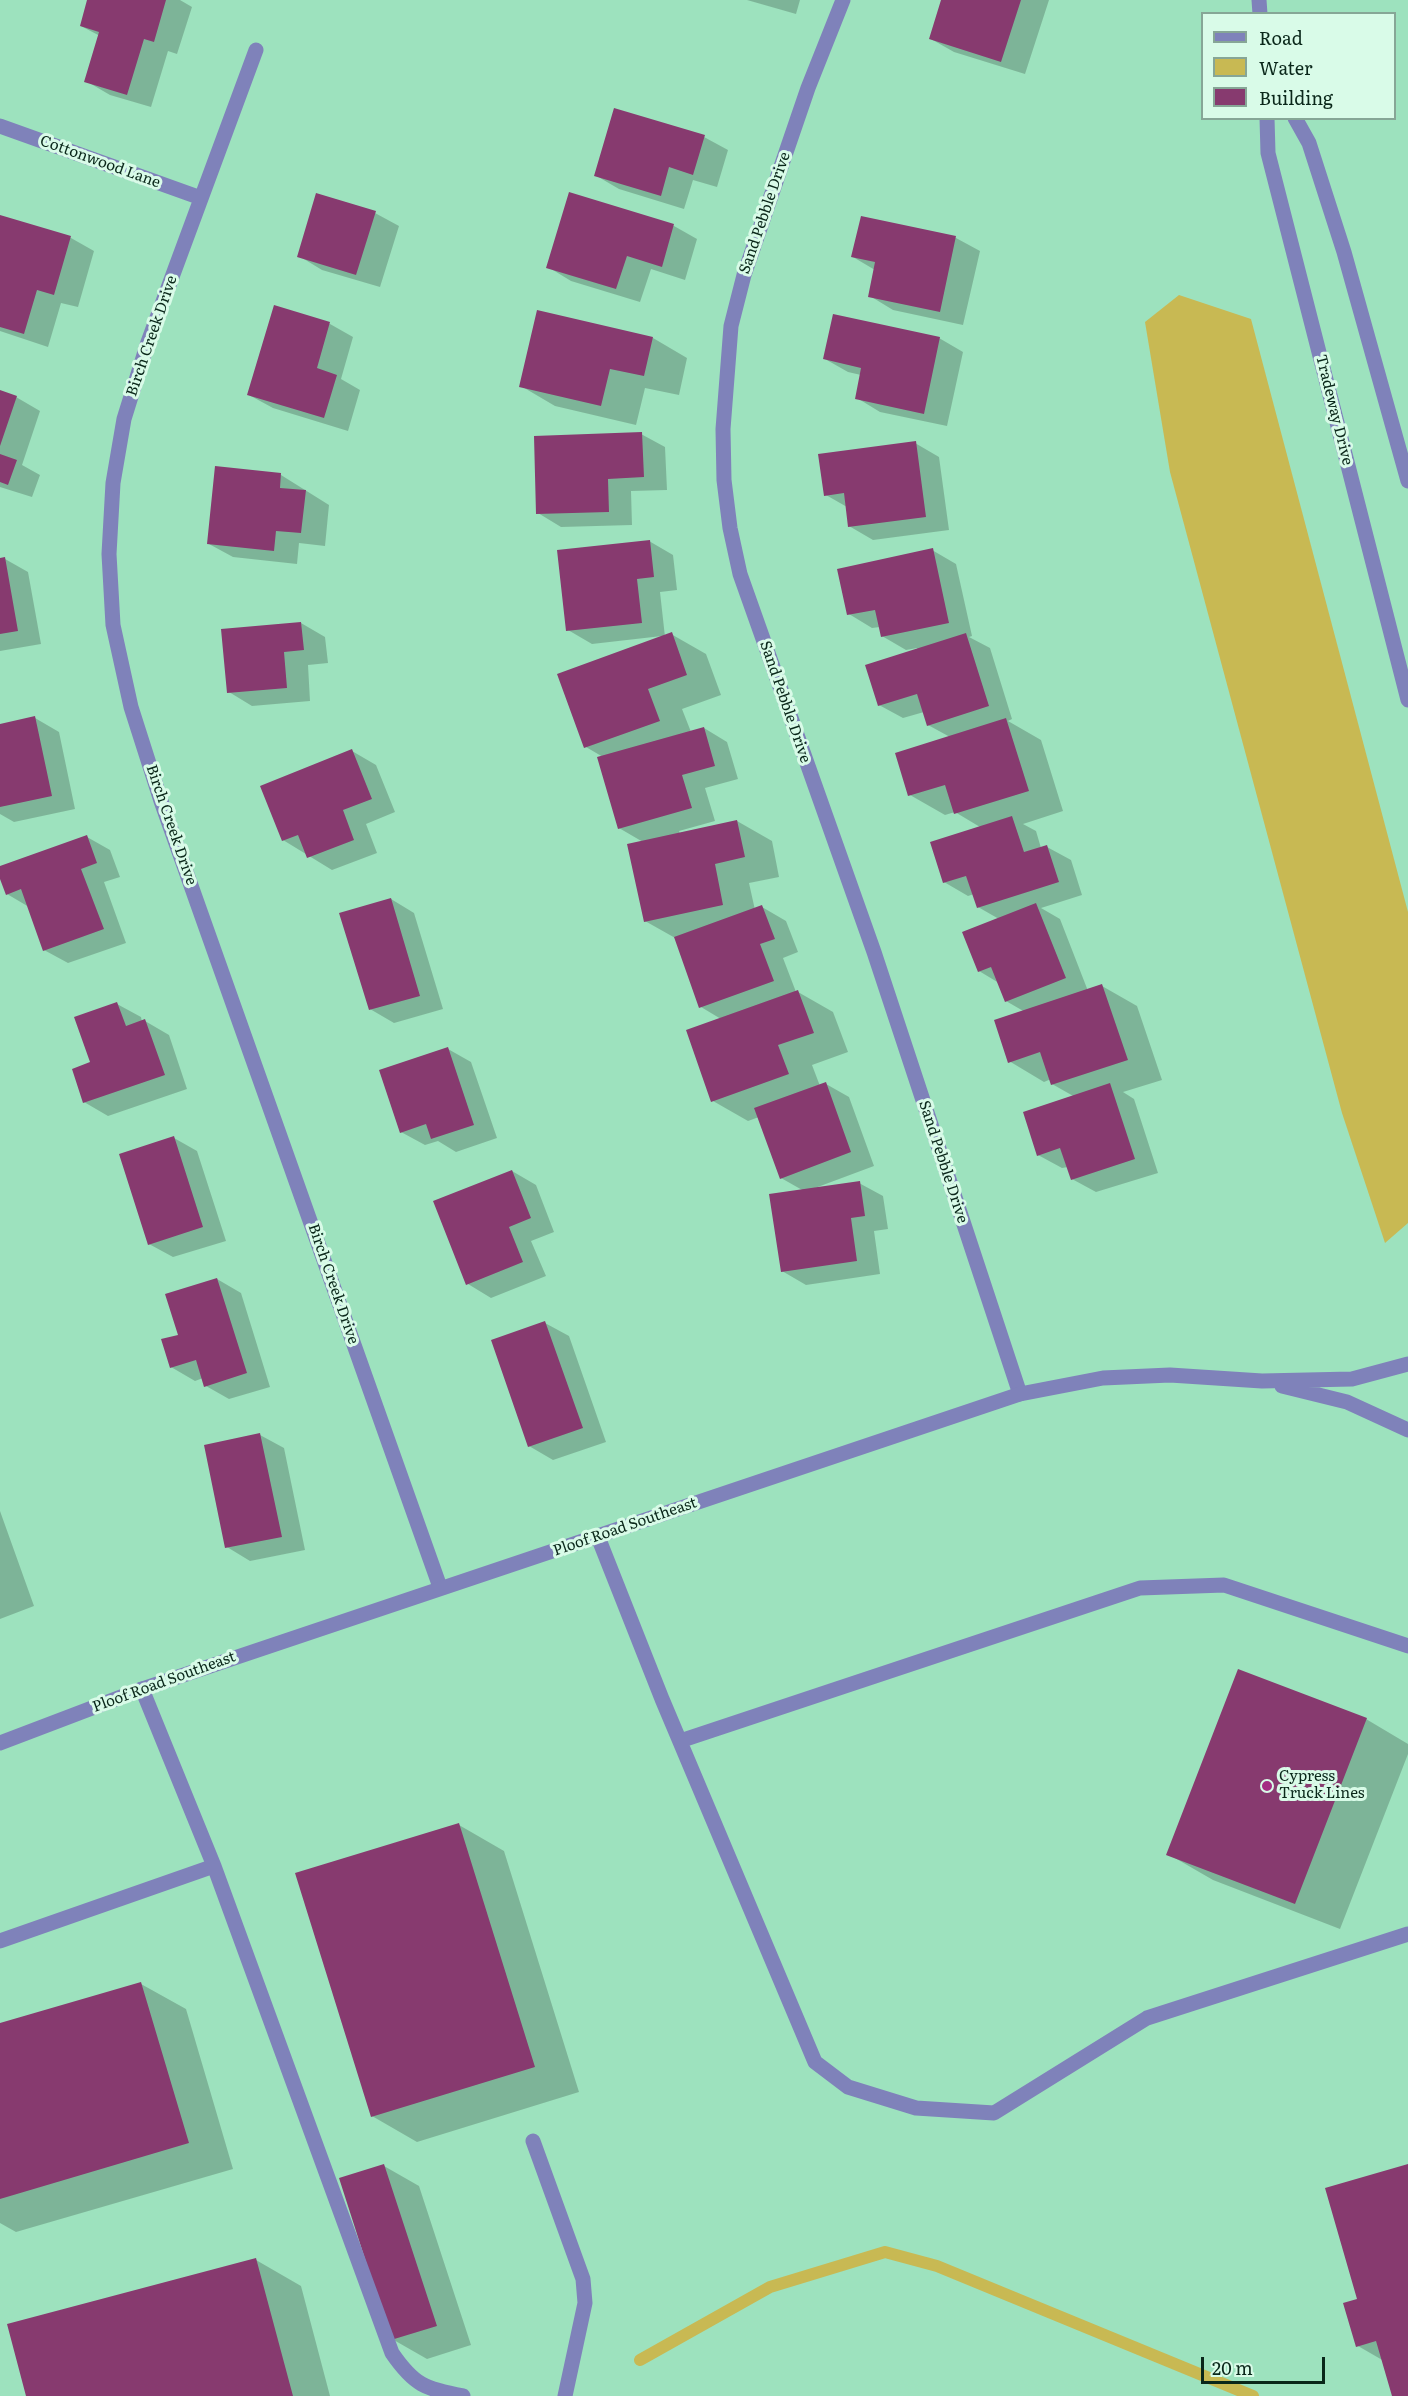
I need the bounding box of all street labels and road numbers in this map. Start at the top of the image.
street label: Cottonwood Lane [37,132,163,192]
street label: Sand Pebble Drive [736,150,794,276]
street label: Birch Creek Drive [123,273,181,399]
street label: Tradeway Drive [1312,353,1356,467]
street label: Sand Pebble Drive [756,639,814,765]
street label: Birch Creek Drive [142,762,200,888]
street label: Sand Pebble Drive [915,1098,971,1226]
street label: Birch Creek Drive [304,1221,362,1347]
street label: Ploof Road Southeast [551,1494,699,1560]
street label: Ploof Road Southeast [90,1648,238,1716]

